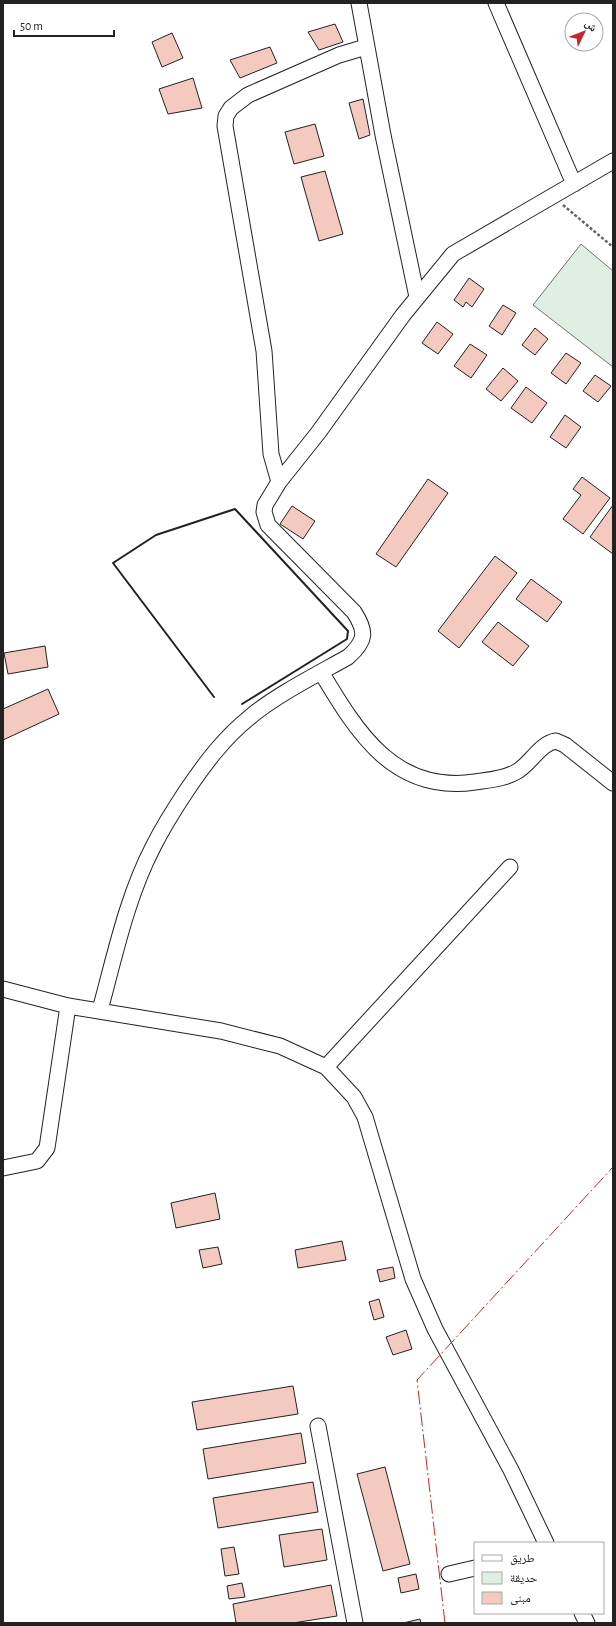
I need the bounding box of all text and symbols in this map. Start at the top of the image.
scale bar [14,12,114,38]
north arrow [564,12,604,52]
text: ش [581,18,599,35]
text: 50 m [20,20,43,32]
legend [474,1542,604,1614]
text: طريق [510,1552,535,1565]
text: حديقة [510,1572,538,1585]
text: مبنى [510,1592,531,1605]

